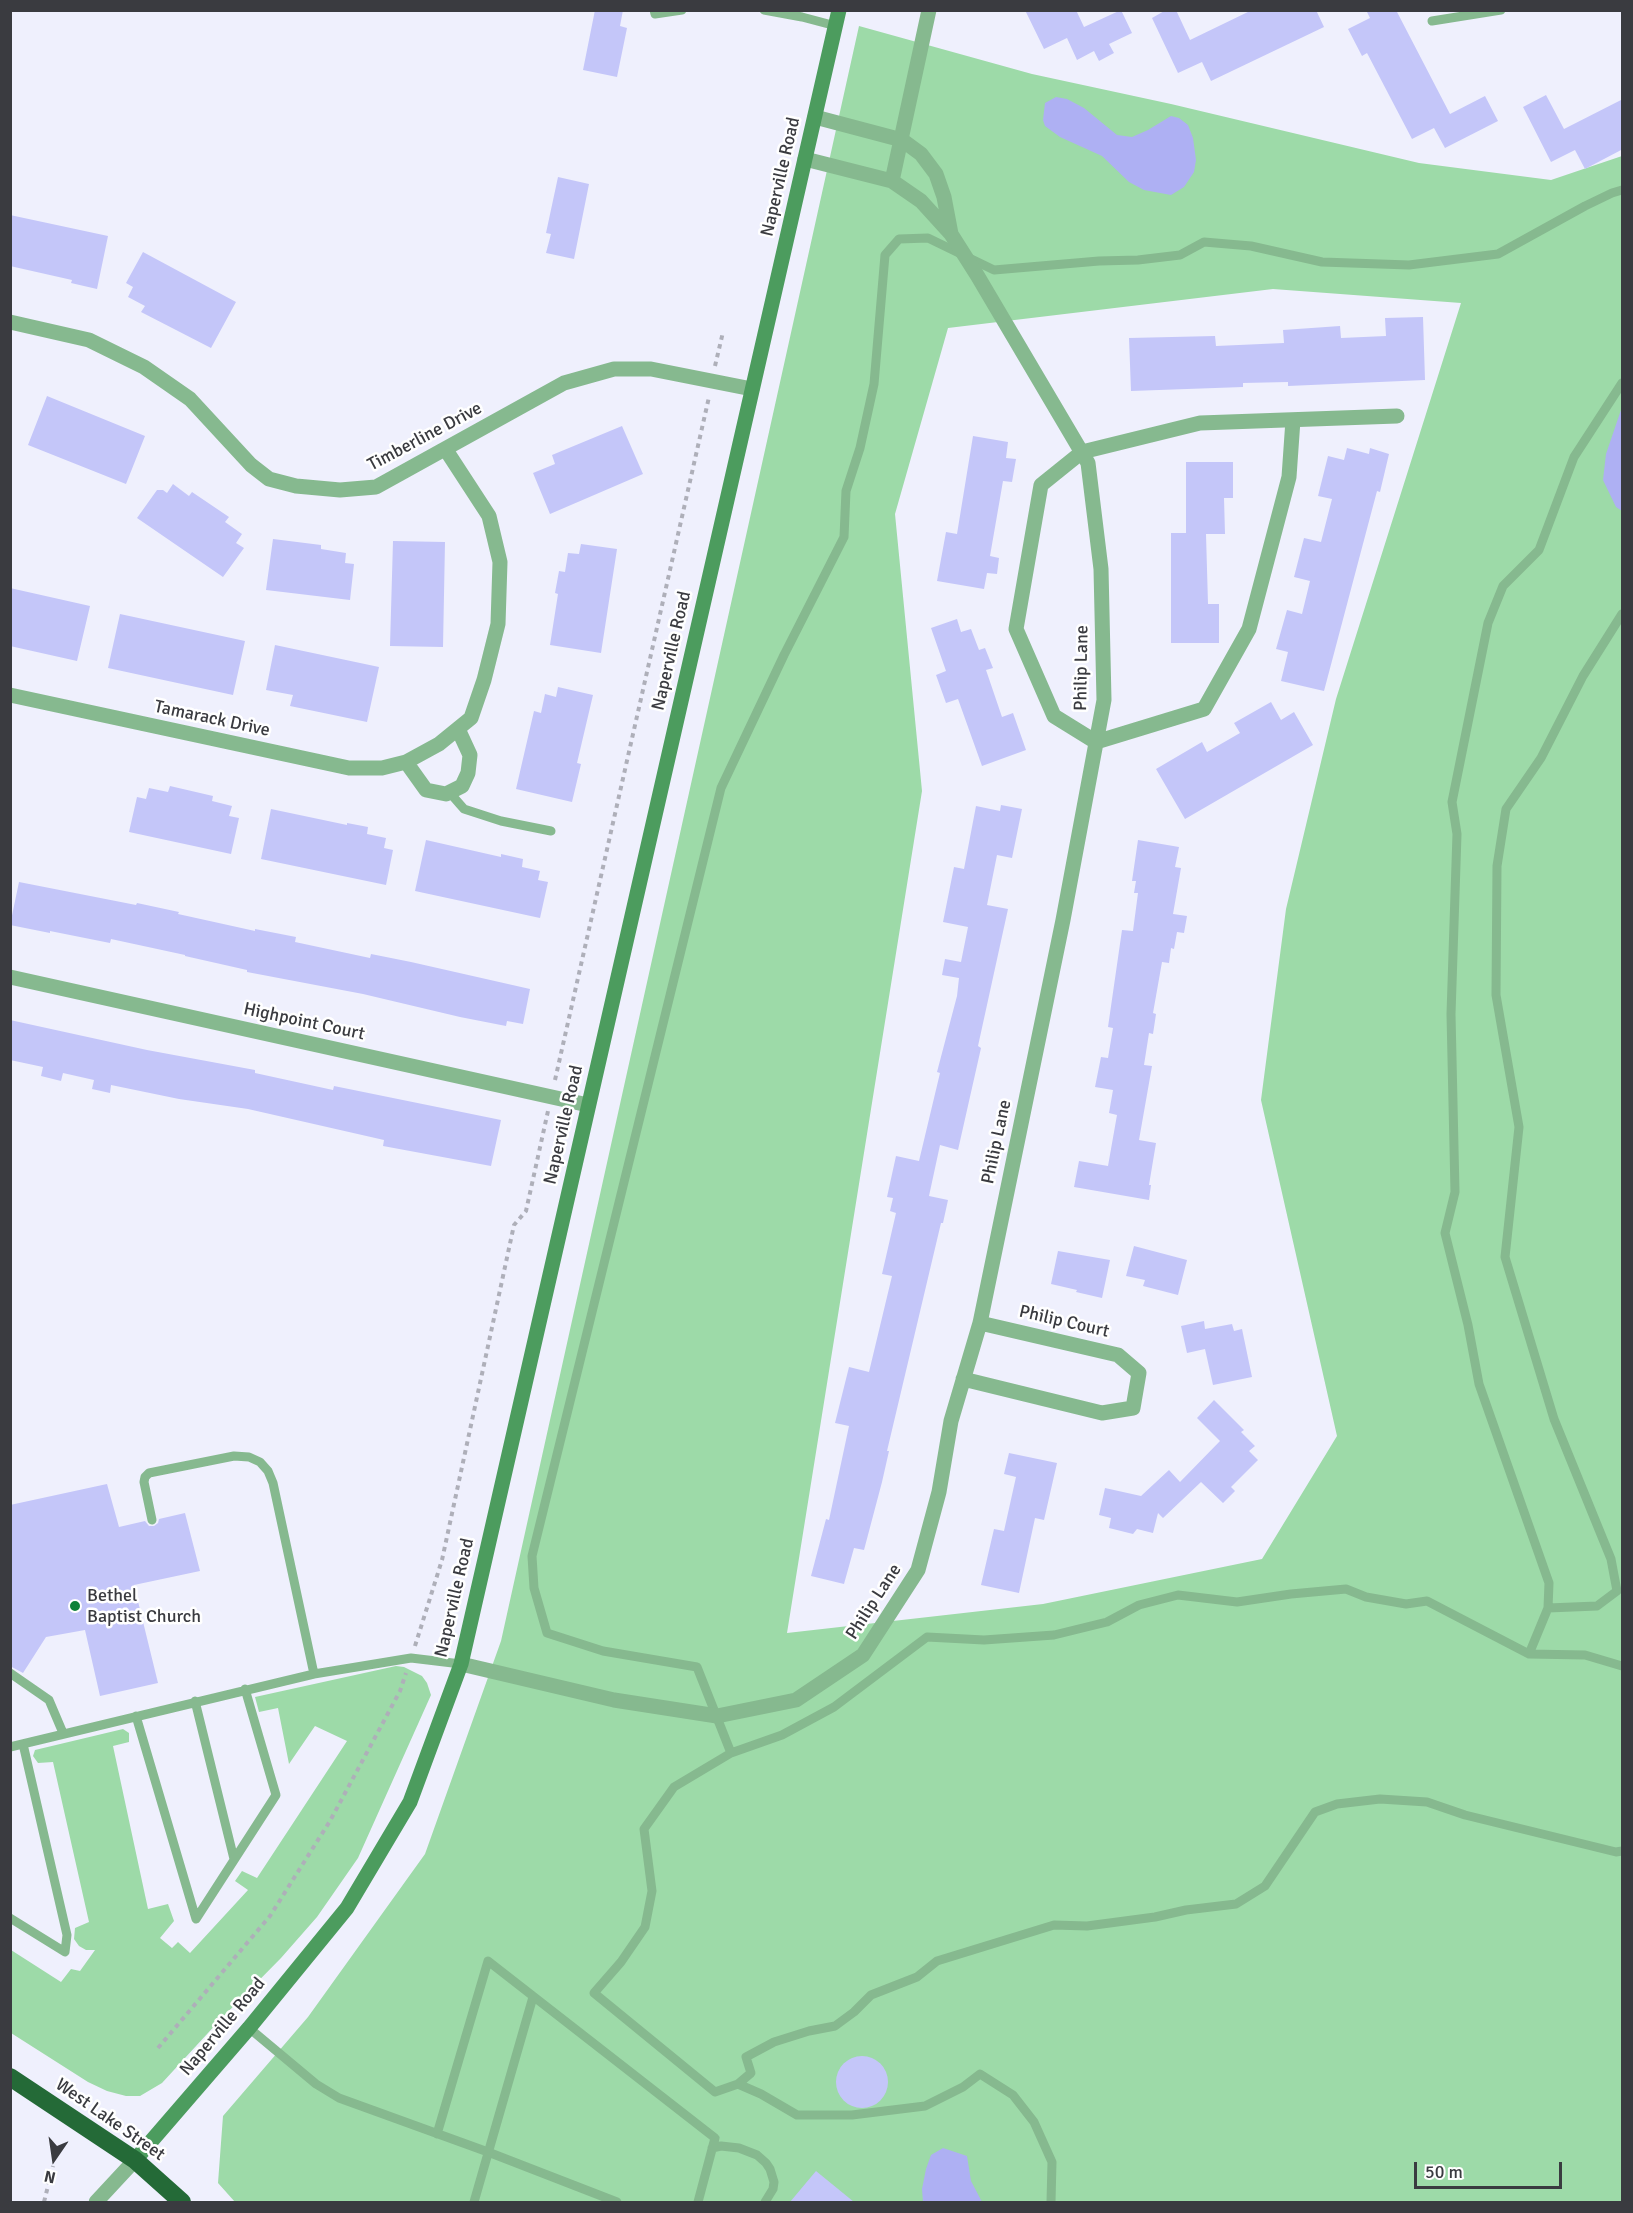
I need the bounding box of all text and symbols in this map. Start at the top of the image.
street label: Naperville Road [757,115,805,239]
street label: Timberline Drive [364,398,486,476]
street label: Naperville Road [648,589,696,713]
street label: Philip Lane [1070,625,1094,711]
street label: Tamarack Drive [152,696,272,742]
street label: Highpoint Court [241,999,367,1045]
street label: Naperville Road [540,1063,588,1187]
street label: Philip Lane [978,1098,1016,1186]
street label: Philip Court [1017,1301,1111,1343]
street label: Naperville Road [431,1536,479,1660]
street label: Philip Lane [842,1560,906,1644]
place label: Bethel Baptist Church [87,1585,201,1628]
marker: Bethel Baptist Church [68,1599,82,1613]
street label: Naperville Road [176,1973,270,2081]
street label: West Lake Street [51,2074,169,2166]
north arrow [24,2129,84,2189]
scale bar [1417,2150,1566,2188]
text: 50 m [1425,2161,1463,2183]
text: N [42,2166,58,2188]

